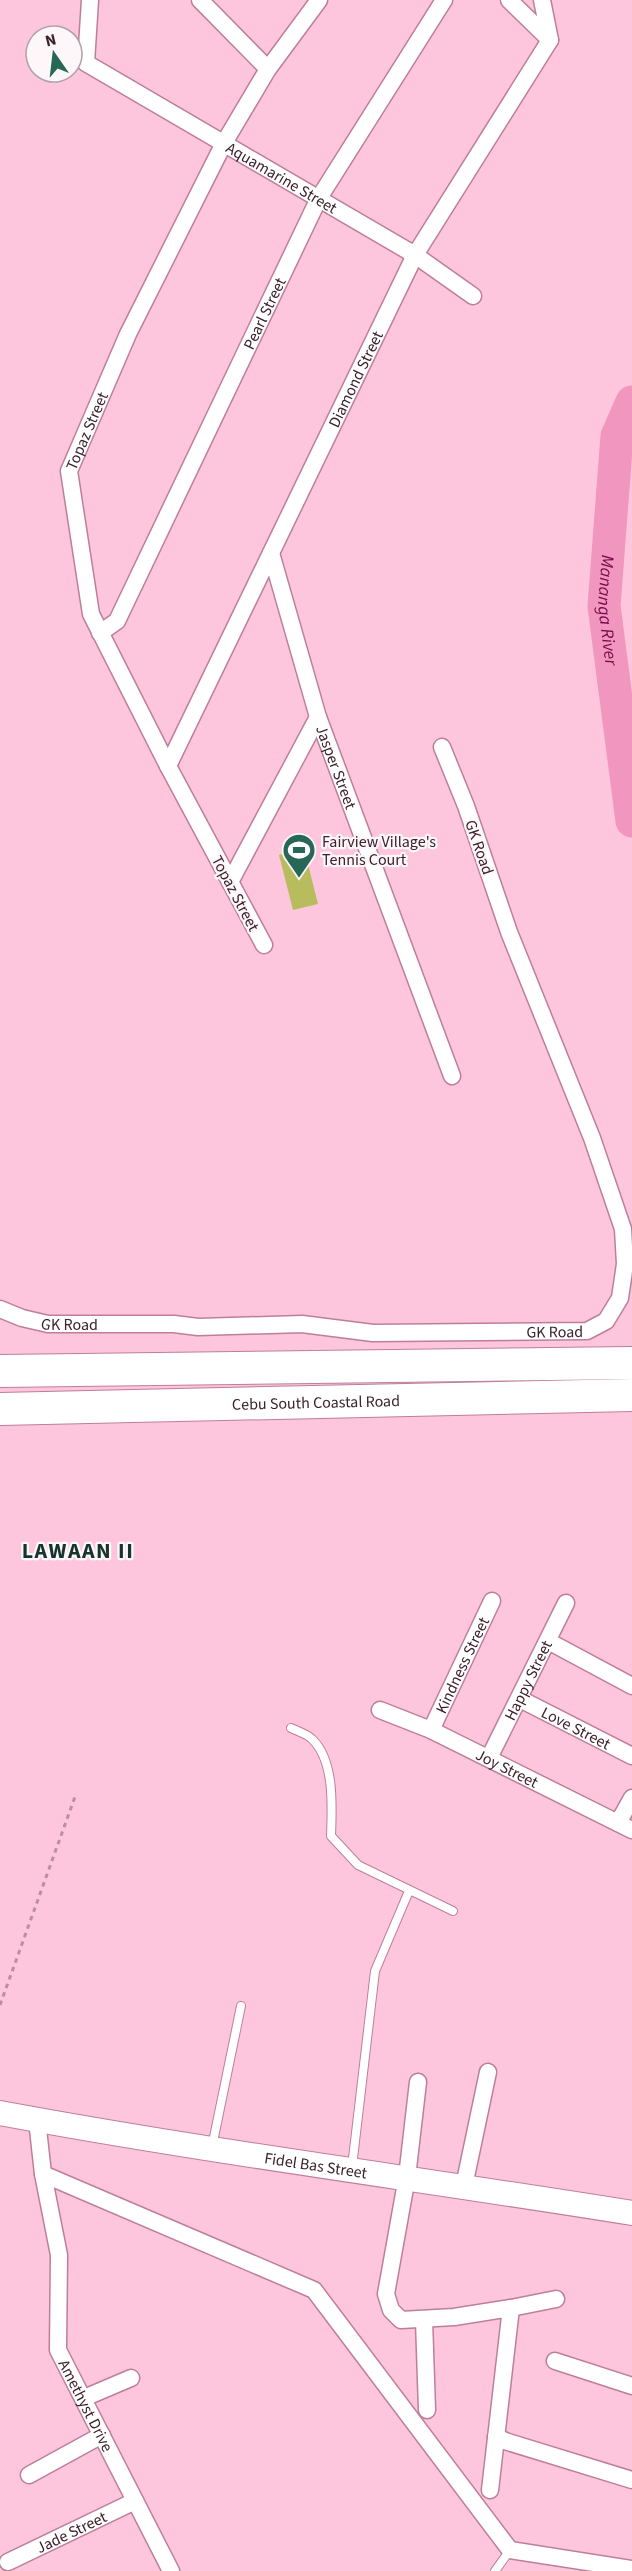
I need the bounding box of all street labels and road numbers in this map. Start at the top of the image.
street label: Aquamarine Street [222,137,342,220]
street label: Pearl Street [238,273,292,353]
street label: Diamond Street [323,327,389,431]
street label: Topaz Street [61,388,114,474]
street label: Jasper Street [310,722,362,813]
street label: GK Road [459,817,499,878]
street label: Topaz Street [206,852,265,936]
street label: GK Road [39,1313,98,1336]
street label: GK Road [526,1321,583,1344]
street label: Cebu South Coastal Road [232,1390,400,1416]
street label: Kindness Street [430,1613,495,1717]
street label: Happy Street [499,1636,558,1724]
street label: Love Street [537,1702,615,1756]
street label: Joy Street [472,1744,542,1794]
street label: Fidel Bas Street [263,2147,369,2185]
street label: Amethyst Drive [53,2356,118,2456]
street label: Jade Street [33,2506,111,2559]

